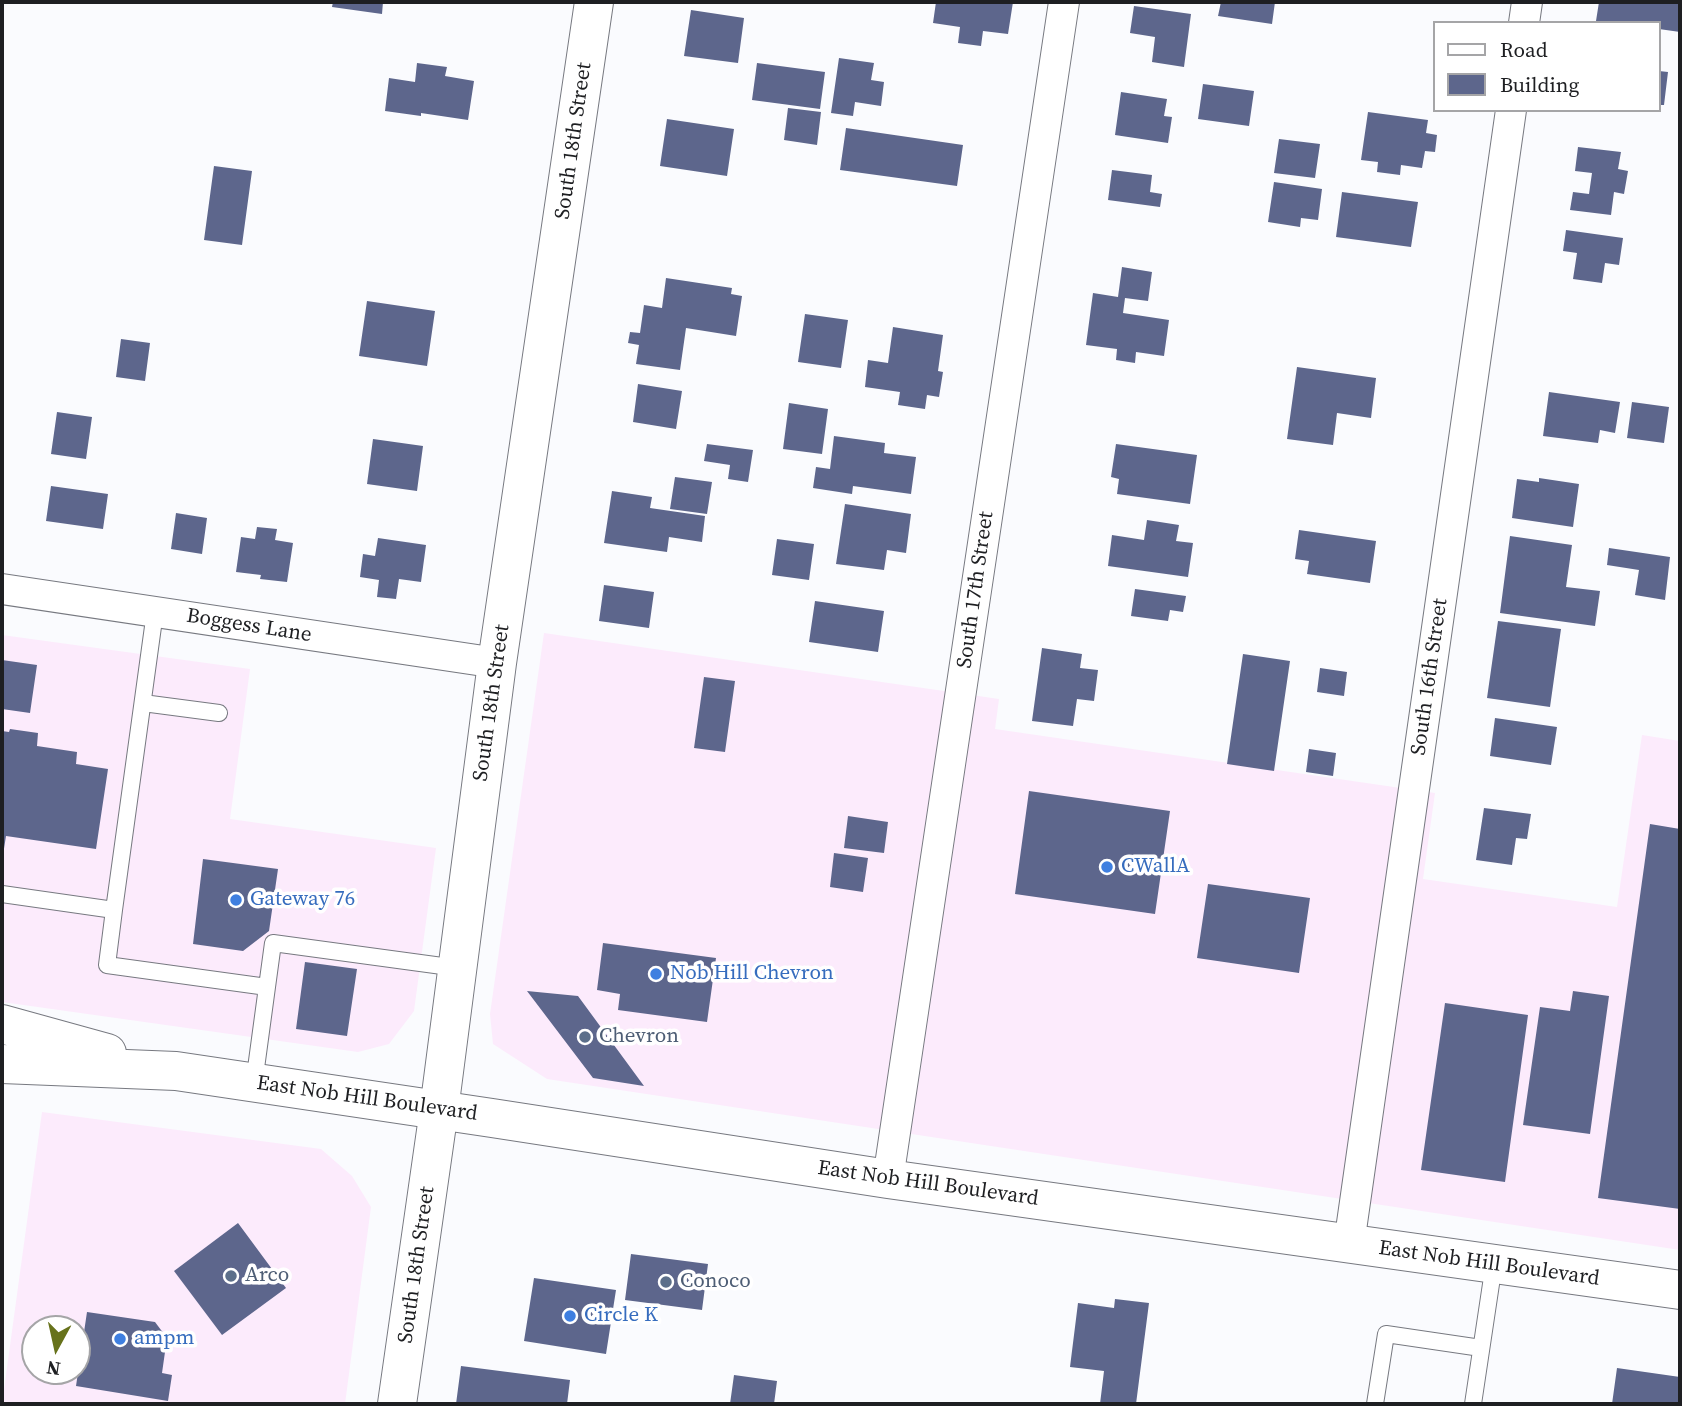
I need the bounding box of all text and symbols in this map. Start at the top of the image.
legend [1434,21,1661,112]
text: Road [1500,35,1548,64]
street label: South 18th Street [551,61,597,221]
text: Building [1500,70,1579,99]
street label: South 17th Street [953,510,999,670]
street label: South 16th Street [1407,597,1453,757]
street label: Boggess Lane [185,604,313,648]
street label: South 18th Street [469,623,515,783]
place label: CWallA [1121,854,1190,880]
marker: CWallA [1099,859,1115,875]
place label: Gateway 76 [250,887,355,913]
marker: Gateway 76 [228,892,244,908]
place label: Nob Hill Chevron [670,961,834,987]
marker: Nob Hill Chevron [648,966,664,982]
place label: Chevron [599,1024,679,1050]
marker: Chevron [577,1029,593,1045]
street label: East Nob Hill Boulevard [255,1071,479,1127]
street label: East Nob Hill Boulevard [816,1156,1040,1212]
street label: South 18th Street [394,1185,440,1345]
street label: East Nob Hill Boulevard [1377,1236,1601,1292]
place label: Arco [245,1263,289,1289]
marker: Arco [223,1268,239,1284]
place label: Conoco [680,1269,751,1295]
marker: Conoco [658,1274,674,1290]
place label: Circle K [584,1303,658,1329]
marker: Circle K [562,1308,578,1324]
north arrow [21,1315,91,1385]
place label: ampm [134,1326,194,1352]
marker: ampm [112,1331,128,1347]
text: N [45,1355,62,1383]

